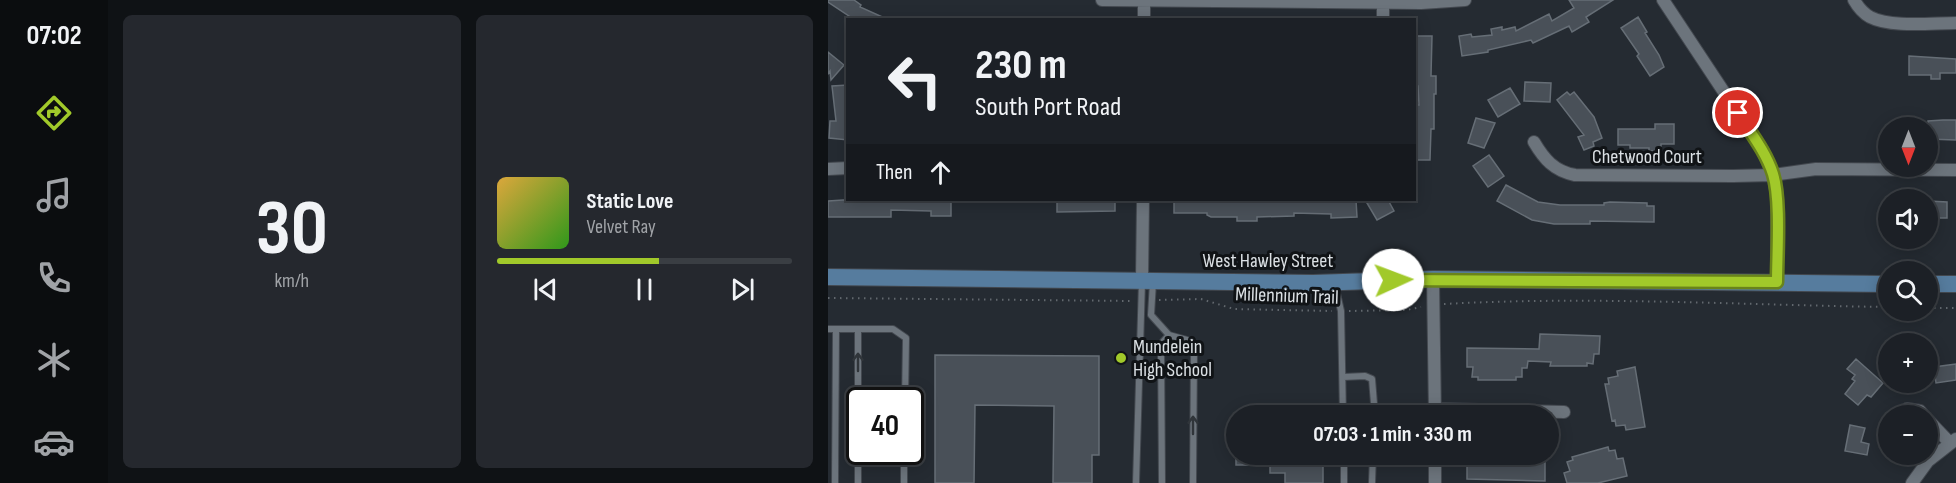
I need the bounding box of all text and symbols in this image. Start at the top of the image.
text: 07:02 [26,20,82,52]
text: 230 m [975,40,1067,91]
icon: left [876,42,954,120]
pin [1712,87,1763,138]
text: South Port Road [975,91,1121,123]
icon: directions [33,92,75,134]
icon: arrive [1721,96,1754,129]
north arrow [1878,117,1938,177]
map controls [1878,117,1938,465]
street label: Chetwood Court [1592,145,1702,169]
icon: ahead [924,156,957,189]
text: Then [876,159,912,186]
icon: music [33,174,75,216]
text: 30 [256,183,328,276]
text: Static Love [587,188,673,215]
button: sound [1878,189,1938,249]
text: Velvet Ray [587,215,656,239]
position arrow [1361,248,1425,312]
street label: West Hawley Street [1203,249,1333,273]
icon: phone [33,257,75,299]
button: search [1878,261,1938,321]
text: km/h [274,269,309,293]
icon: previous [529,273,562,306]
icon: pause [628,273,661,306]
icon: next [726,273,759,306]
street label: Millennium Trail [1235,282,1339,310]
button: + [1878,333,1938,393]
place label: Mundelein High School [1133,335,1212,382]
icon: climate [33,339,75,381]
marker: Mundelein High School [1114,351,1128,365]
one-way arrow [852,352,864,372]
speed limit sign: 40 [846,387,924,465]
button: − [1878,405,1938,465]
one-way arrow [1188,415,1199,435]
icon: car [33,421,75,463]
text: 07:03 · 1 min · 330 m [1313,421,1472,448]

